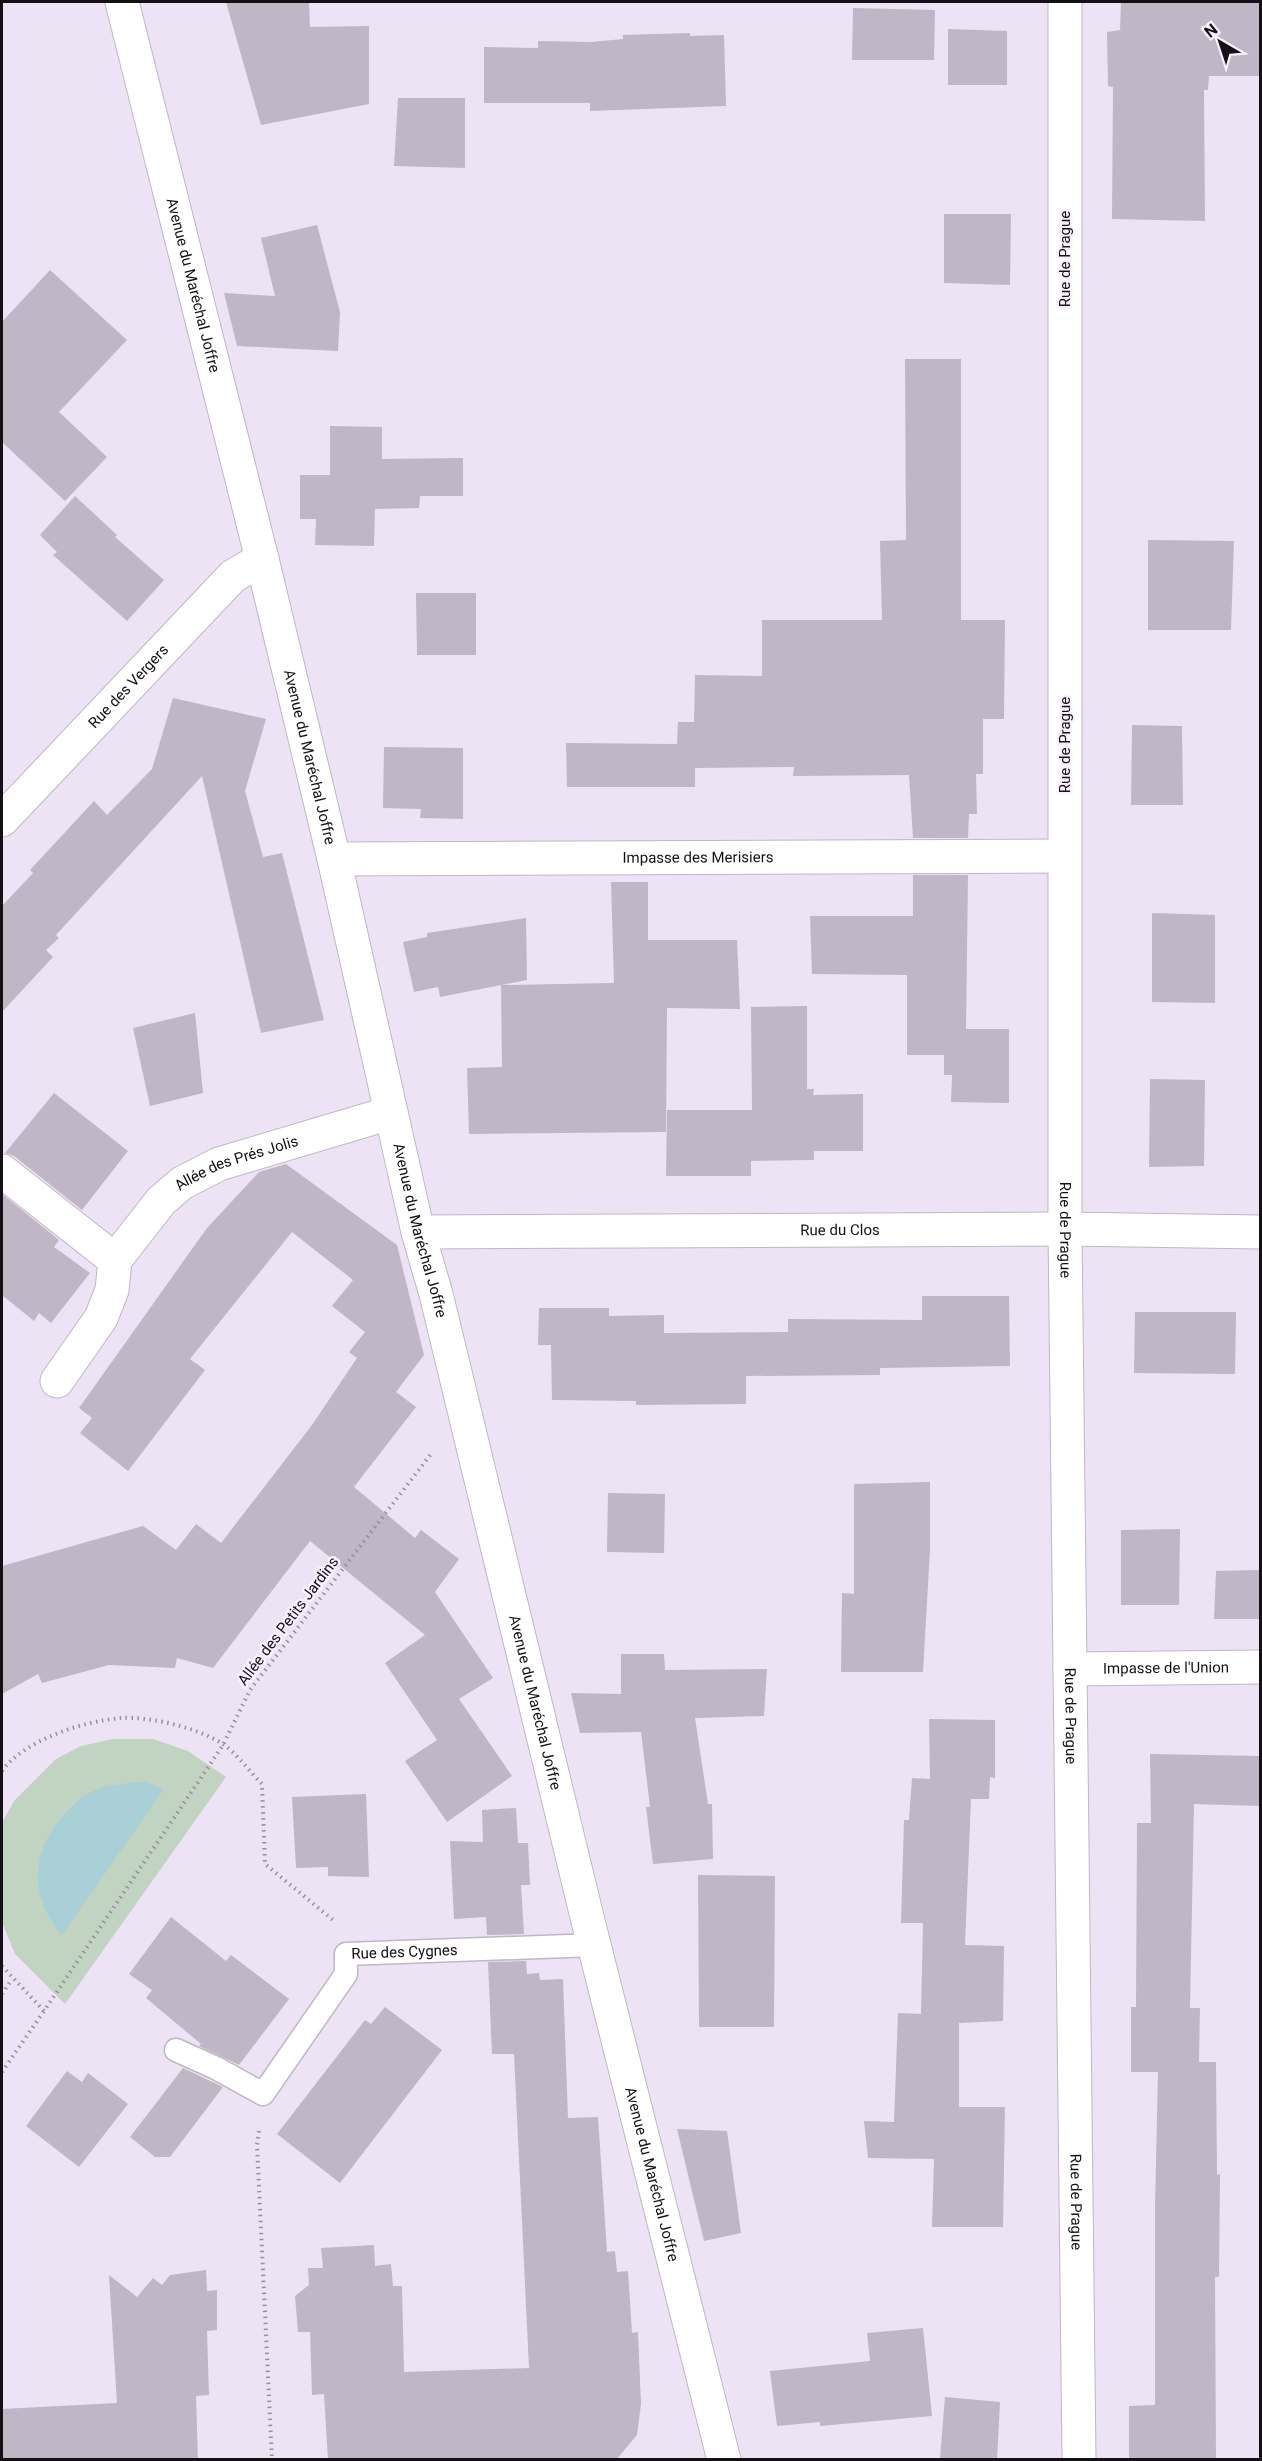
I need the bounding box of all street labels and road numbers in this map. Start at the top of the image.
street label: Avenue du Maréchal Joffre [163,196,224,374]
street label: Rue de Prague [1056,211,1074,307]
street label: Rue des Vergers [85,641,172,732]
street label: Avenue du Maréchal Joffre [280,668,339,846]
street label: Rue de Prague [1056,697,1074,793]
street label: Impasse des Merisiers [622,848,774,867]
street label: Allée des Prés Jolis [171,1132,300,1194]
street label: Avenue du Maréchal Joffre [389,1141,450,1319]
street label: Rue de Prague [1056,1182,1075,1278]
street label: Rue du Clos [800,1221,880,1239]
street label: Allée des Petits Jardins [234,1553,342,1689]
street label: Avenue du Maréchal Joffre [505,1613,565,1792]
street label: Impasse de l'Union [1103,1658,1229,1678]
street label: Rue de Prague [1061,1668,1080,1764]
street label: Rue des Cygnes [351,1941,458,1963]
street label: Avenue du Maréchal Joffre [621,2085,683,2263]
street label: Rue de Prague [1067,2154,1086,2250]

